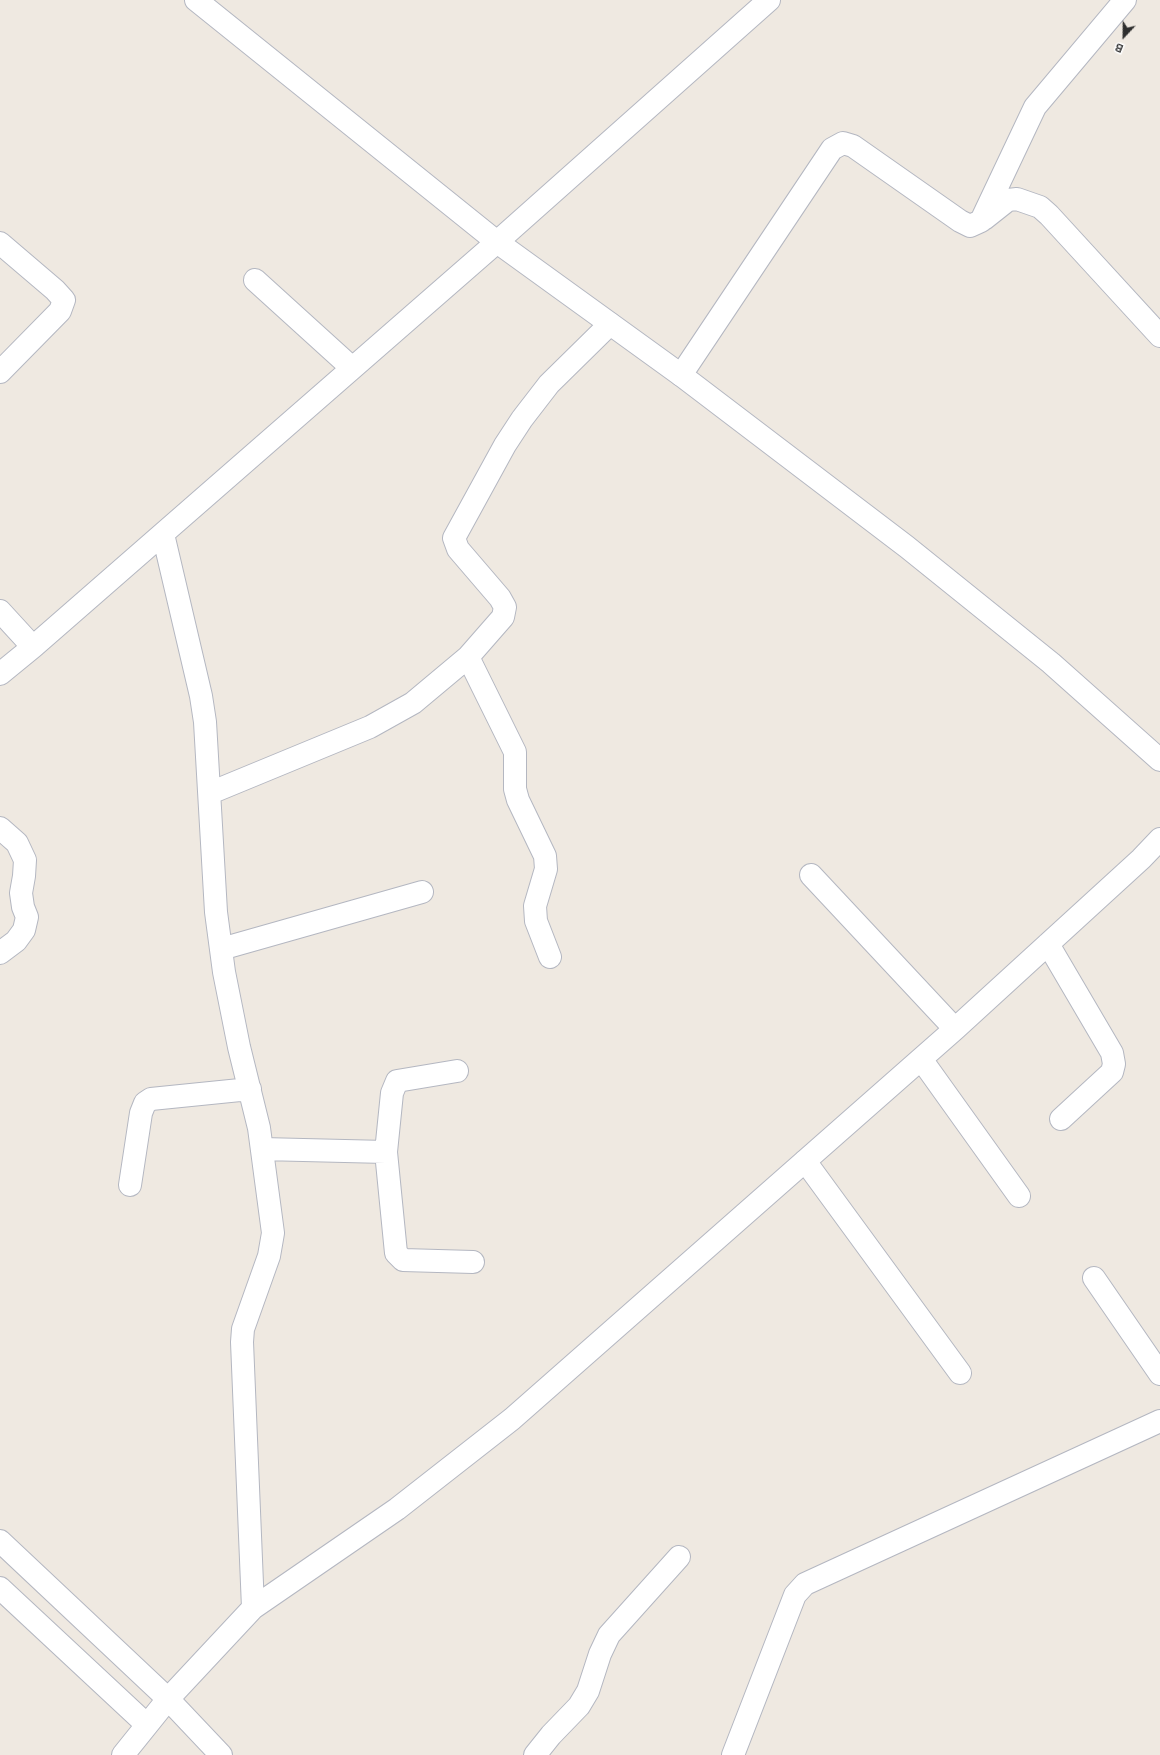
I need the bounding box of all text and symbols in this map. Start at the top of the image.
north arrow [1104,16,1144,56]
text: B [1113,39,1126,56]

